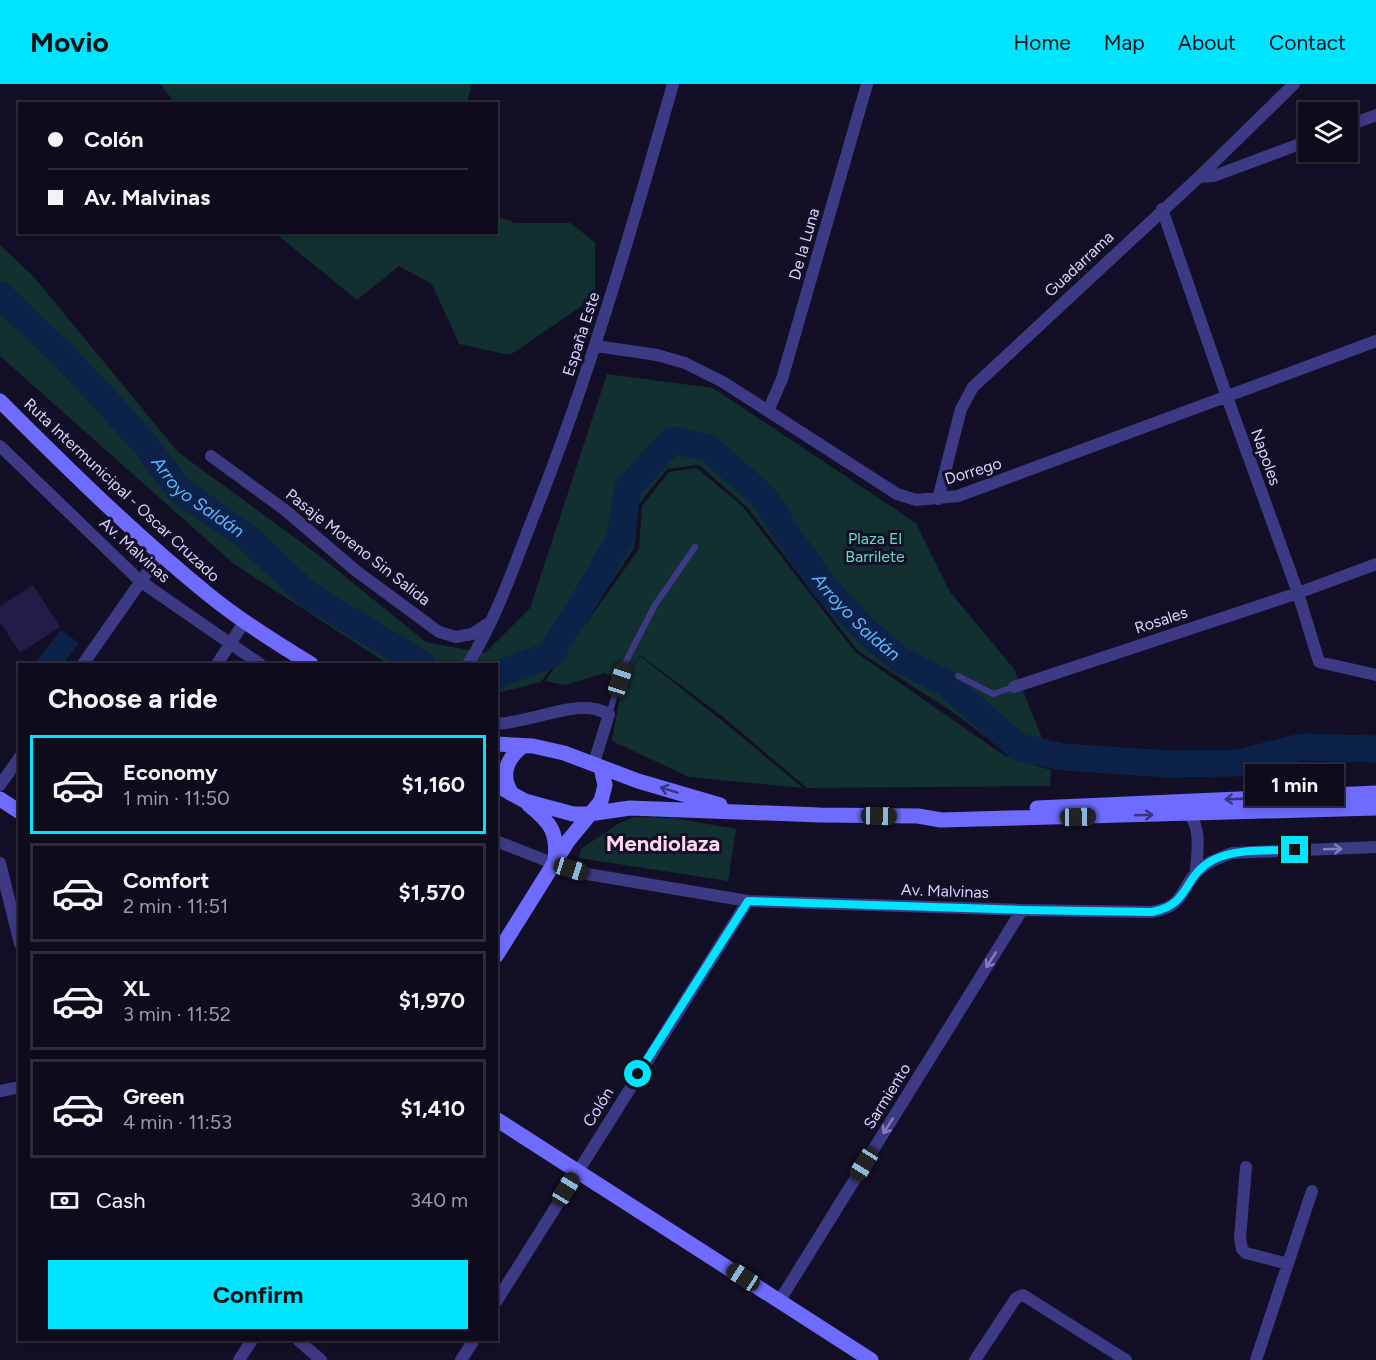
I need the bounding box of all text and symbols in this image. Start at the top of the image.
text: Movio [30,25,109,59]
text: Home [1014,30,1071,55]
text: Map [1104,30,1145,55]
text: About [1178,30,1236,55]
text: Contact [1269,30,1346,55]
map controls [1298,102,1358,162]
button: layers [1298,102,1358,162]
text: Colón [84,126,143,153]
text: Av. Malvinas [84,184,210,211]
street label: De la Luna [785,206,823,282]
street label: Guadarrama [1041,227,1117,301]
street label: España Este [558,289,604,378]
street label: Ruta Intermunicipal - Oscar Cruzado [20,394,224,586]
street label: Napoles [1247,426,1285,488]
water label: Arroyo Saldán [146,451,248,542]
street label: Dorrego [942,453,1004,489]
street label: Pasaje Moreno Sin Salida [282,485,434,609]
street label: Av. Malvinas [96,513,174,587]
park label: Plaza El Barrilete [845,529,905,566]
water label: Arroyo Saldán [807,568,905,666]
street label: Rosales [1132,603,1190,637]
car [606,660,634,700]
text: Choose a ride [48,682,217,715]
icon: car [51,758,105,812]
text: Economy [123,759,218,786]
callout: 1 min [1246,763,1344,805]
text: $1,160 [402,771,465,798]
text: 1 min [1271,773,1318,797]
one-way arrow [660,784,679,795]
text: 1 min · 11:50 [123,786,230,810]
one-way arrow [1224,793,1244,805]
car [861,807,897,825]
car [1060,808,1096,826]
one-way arrow [1133,810,1153,821]
district label: Mendiolaza [606,830,720,857]
route end [1281,836,1308,863]
one-way arrow [1323,843,1343,854]
car [551,855,591,883]
icon: car [51,866,105,920]
text: Comfort [123,867,209,894]
text: $1,570 [399,879,465,906]
street label: Av. Malvinas [901,880,989,902]
text: 2 min · 11:51 [123,894,228,918]
one-way arrow [985,951,997,968]
icon: car [51,974,105,1028]
text: XL [123,975,150,1002]
text: $1,970 [399,987,465,1014]
text: 3 min · 11:52 [123,1002,231,1026]
route start [624,1060,651,1087]
street label: Sarmiento [859,1060,915,1132]
icon: car [51,1082,105,1136]
text: Green [123,1083,185,1110]
street label: Colón [579,1084,617,1130]
text: $1,410 [400,1095,465,1122]
text: 4 min · 11:53 [123,1110,232,1134]
one-way arrow [882,1117,895,1134]
car [847,1144,881,1184]
car [549,1169,583,1209]
icon: cash [48,1184,81,1217]
text: Cash [96,1187,146,1214]
text: 340 m [410,1188,468,1212]
button: Confirm [48,1260,468,1329]
car [723,1260,763,1294]

